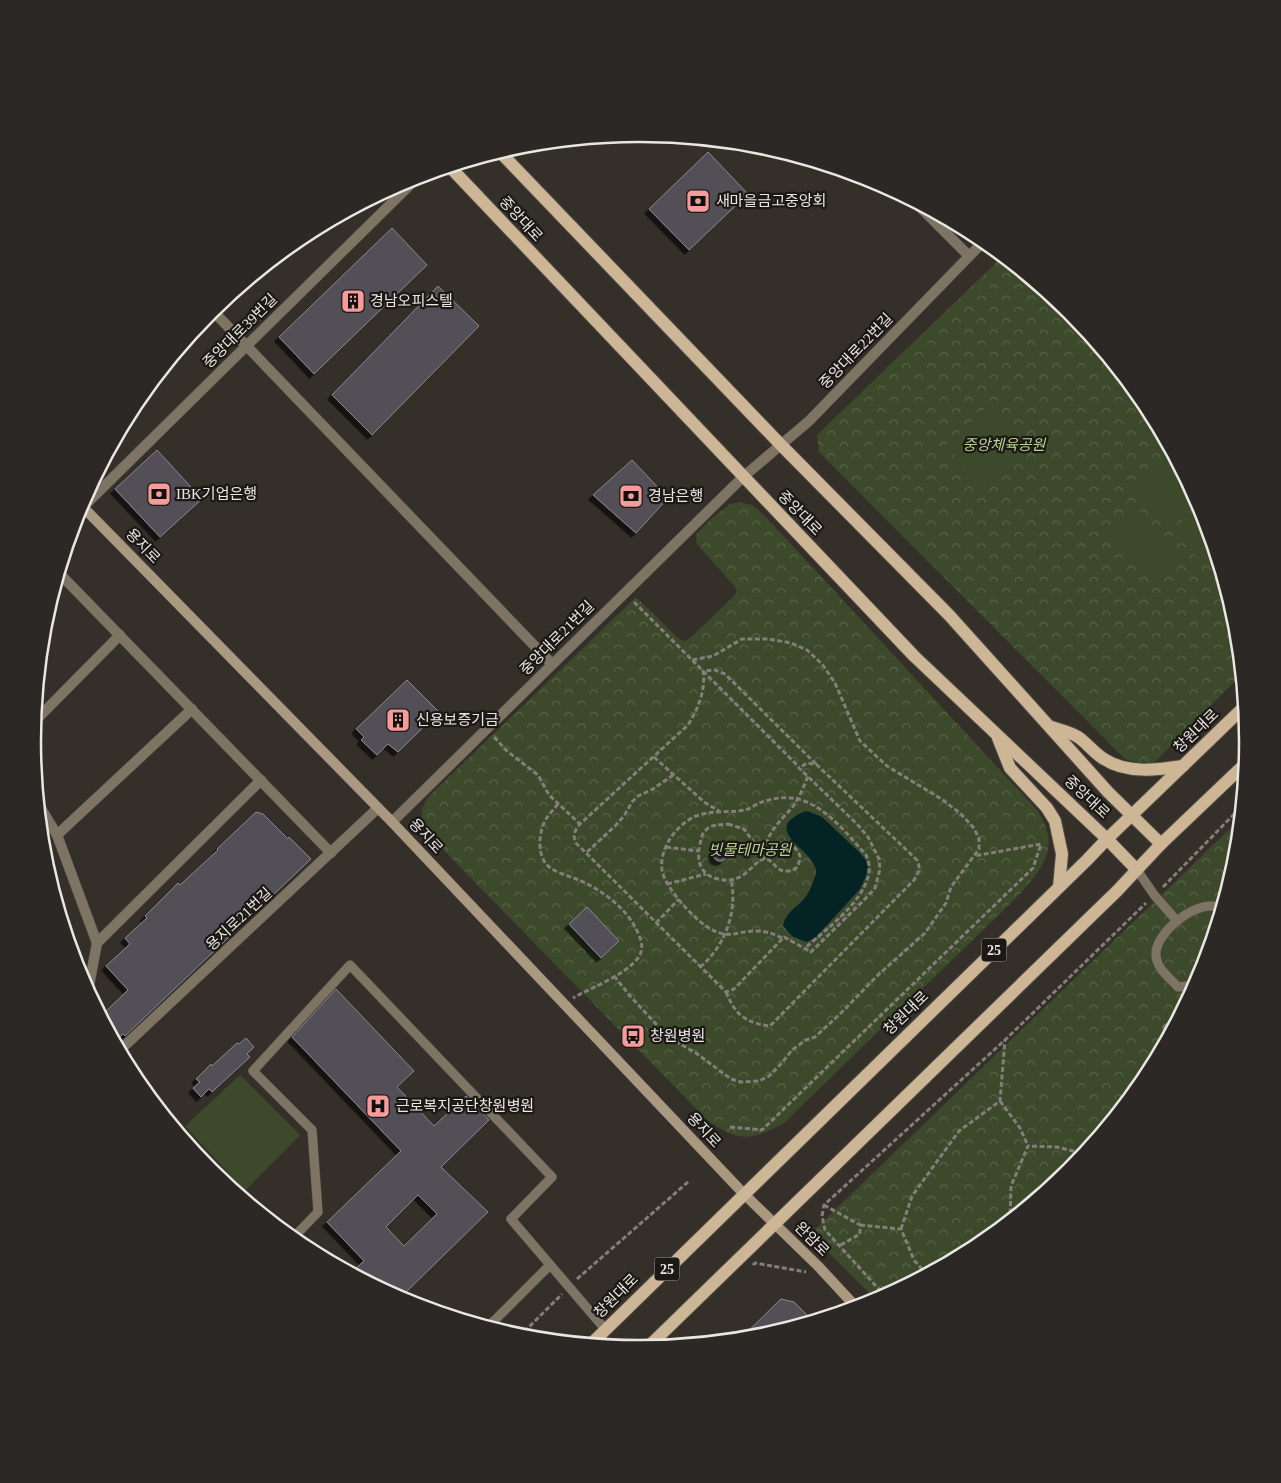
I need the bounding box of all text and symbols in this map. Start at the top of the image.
bank icon: 새마을금고중앙회 [685,188,711,214]
street label: 중앙대로 [496,193,546,245]
place label: 새마을금고중앙회 [716,193,826,209]
building icon: 경남오피스텔 [340,288,366,314]
street label: 중앙대로39번길 [200,291,280,371]
place label: 경남오피스텔 [370,293,453,309]
street label: 중앙대로22번길 [816,310,896,392]
park label: 중앙체육공원 [963,437,1047,453]
bank icon: IBK기업은행 [146,481,172,507]
bank icon: 경남은행 [618,483,644,509]
place label: IBK기업은행 [176,486,257,502]
place label: 경남은행 [648,488,703,504]
street label: 중앙대로 [775,488,825,538]
street label: 용지로 [123,526,163,566]
street label: 중앙대로21번길 [517,598,597,678]
street label: 창원대로 [1171,706,1221,756]
building icon: 신용보증기금 [385,707,411,733]
place label: 신용보증기금 [416,712,499,728]
street label: 중앙대로 [1061,772,1113,822]
street label: 용지로 [406,815,446,857]
park label: 빗물테마공원 [709,842,793,858]
street label: 용지로21번길 [203,884,275,954]
road number: 25 [982,938,1006,962]
street label: 창원대로 [881,988,931,1038]
bus stop icon: 창원병원 [620,1023,646,1049]
place label: 창원병원 [650,1028,705,1044]
hospital icon: 근로복지공단창원병원 [365,1093,391,1119]
place label: 근로복지공단창원병원 [396,1098,534,1114]
street label: 용지로 [684,1109,724,1151]
street label: 완암로 [792,1219,832,1259]
road number: 25 [654,1258,680,1280]
street label: 창원대로 [591,1271,641,1321]

